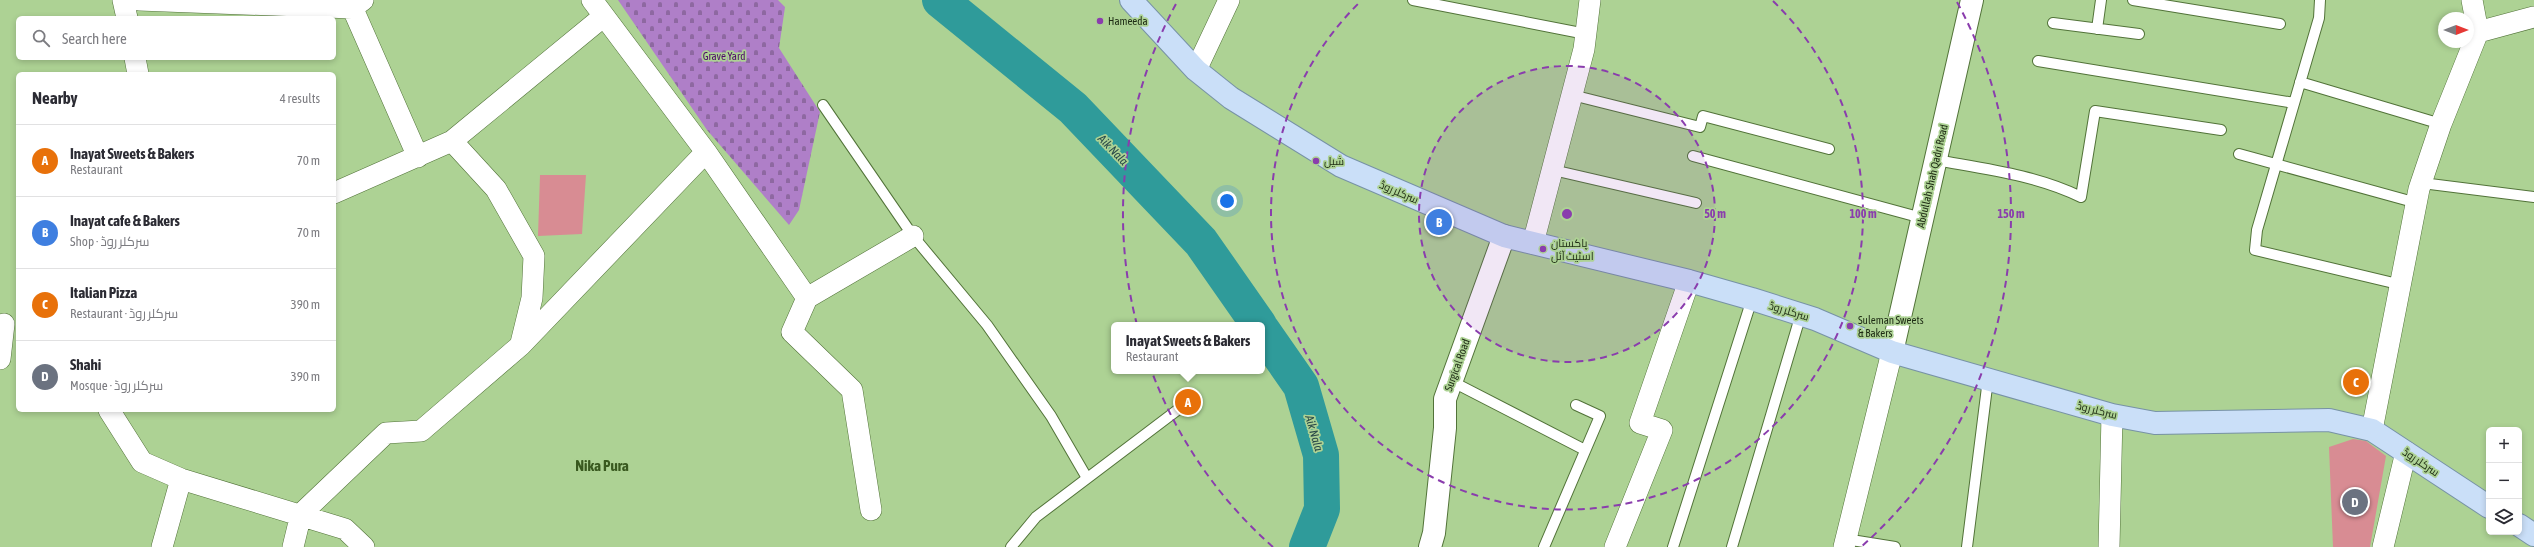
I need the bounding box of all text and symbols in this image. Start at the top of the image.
north arrow [2438,12,2474,48]
place label: Hameeda [1108,15,1148,27]
search box [16,16,336,60]
marker: Hameeda [1095,16,1105,26]
icon: search [30,27,52,49]
text: Search here [62,30,127,47]
park label: Grave Yard [703,50,745,62]
text: Nearby [32,88,78,108]
text: 4 results [280,91,320,106]
street label: Abdullah Shah Qadri Road [1914,123,1950,229]
water label: Aik Nala [1094,131,1131,168]
text: Inayat Sweets & Bakers [70,145,194,162]
text: A [42,153,48,168]
text: 70 m [297,153,320,168]
place label: شیل [1324,155,1344,168]
marker: شیل [1311,156,1321,166]
text: Restaurant [70,162,123,177]
street label: سرکلر روڈ [1377,178,1420,207]
your location [1217,191,1237,211]
pin: B [1426,207,1452,237]
centre of rings [1560,207,1574,221]
text: 50 m [1704,207,1726,221]
text: 100 m [1849,207,1877,221]
text: 150 m [1997,207,2025,221]
text: Inayat cafe & Bakers [70,212,180,229]
text: B [42,225,48,240]
text: 70 m [297,225,320,240]
text: Shop · سرکلر روڈ [70,234,149,249]
place label: پاکستان اسٹیٹ آئل [1551,237,1594,263]
marker: پاکستان اسٹیٹ آئل [1538,244,1548,254]
text: Italian Pizza [70,284,137,301]
text: C [42,297,48,312]
text: 390 m [291,297,320,312]
street label: سرکلر روڈ [1767,299,1811,324]
text: Restaurant · سرکلر روڈ [70,306,178,321]
place label: Suleman Sweets & Bakers [1858,314,1924,339]
marker: Suleman Sweets & Bakers [1845,321,1855,331]
popup [1111,322,1265,374]
text: Inayat Sweets & Bakers [1126,332,1250,349]
street label: Surgical Road [1442,337,1472,393]
text: Restaurant [1126,349,1179,364]
text: Shahi [70,356,101,373]
pin: C [2343,367,2369,397]
text: D [41,369,49,384]
text: 390 m [291,369,320,384]
text: Mosque · سرکلر روڈ [70,378,163,393]
pin: A [1175,387,1201,417]
street label: سرکلر روڈ [2075,399,2119,422]
water label: Aik Nala [1302,412,1326,453]
map controls [2486,427,2522,535]
button: + [2486,427,2522,463]
street label: سرکلر روڈ [2400,445,2442,479]
district label: Nika Pura [575,457,629,474]
button: − [2486,463,2522,499]
pin: D [2342,487,2368,517]
button: layers [2486,499,2522,535]

